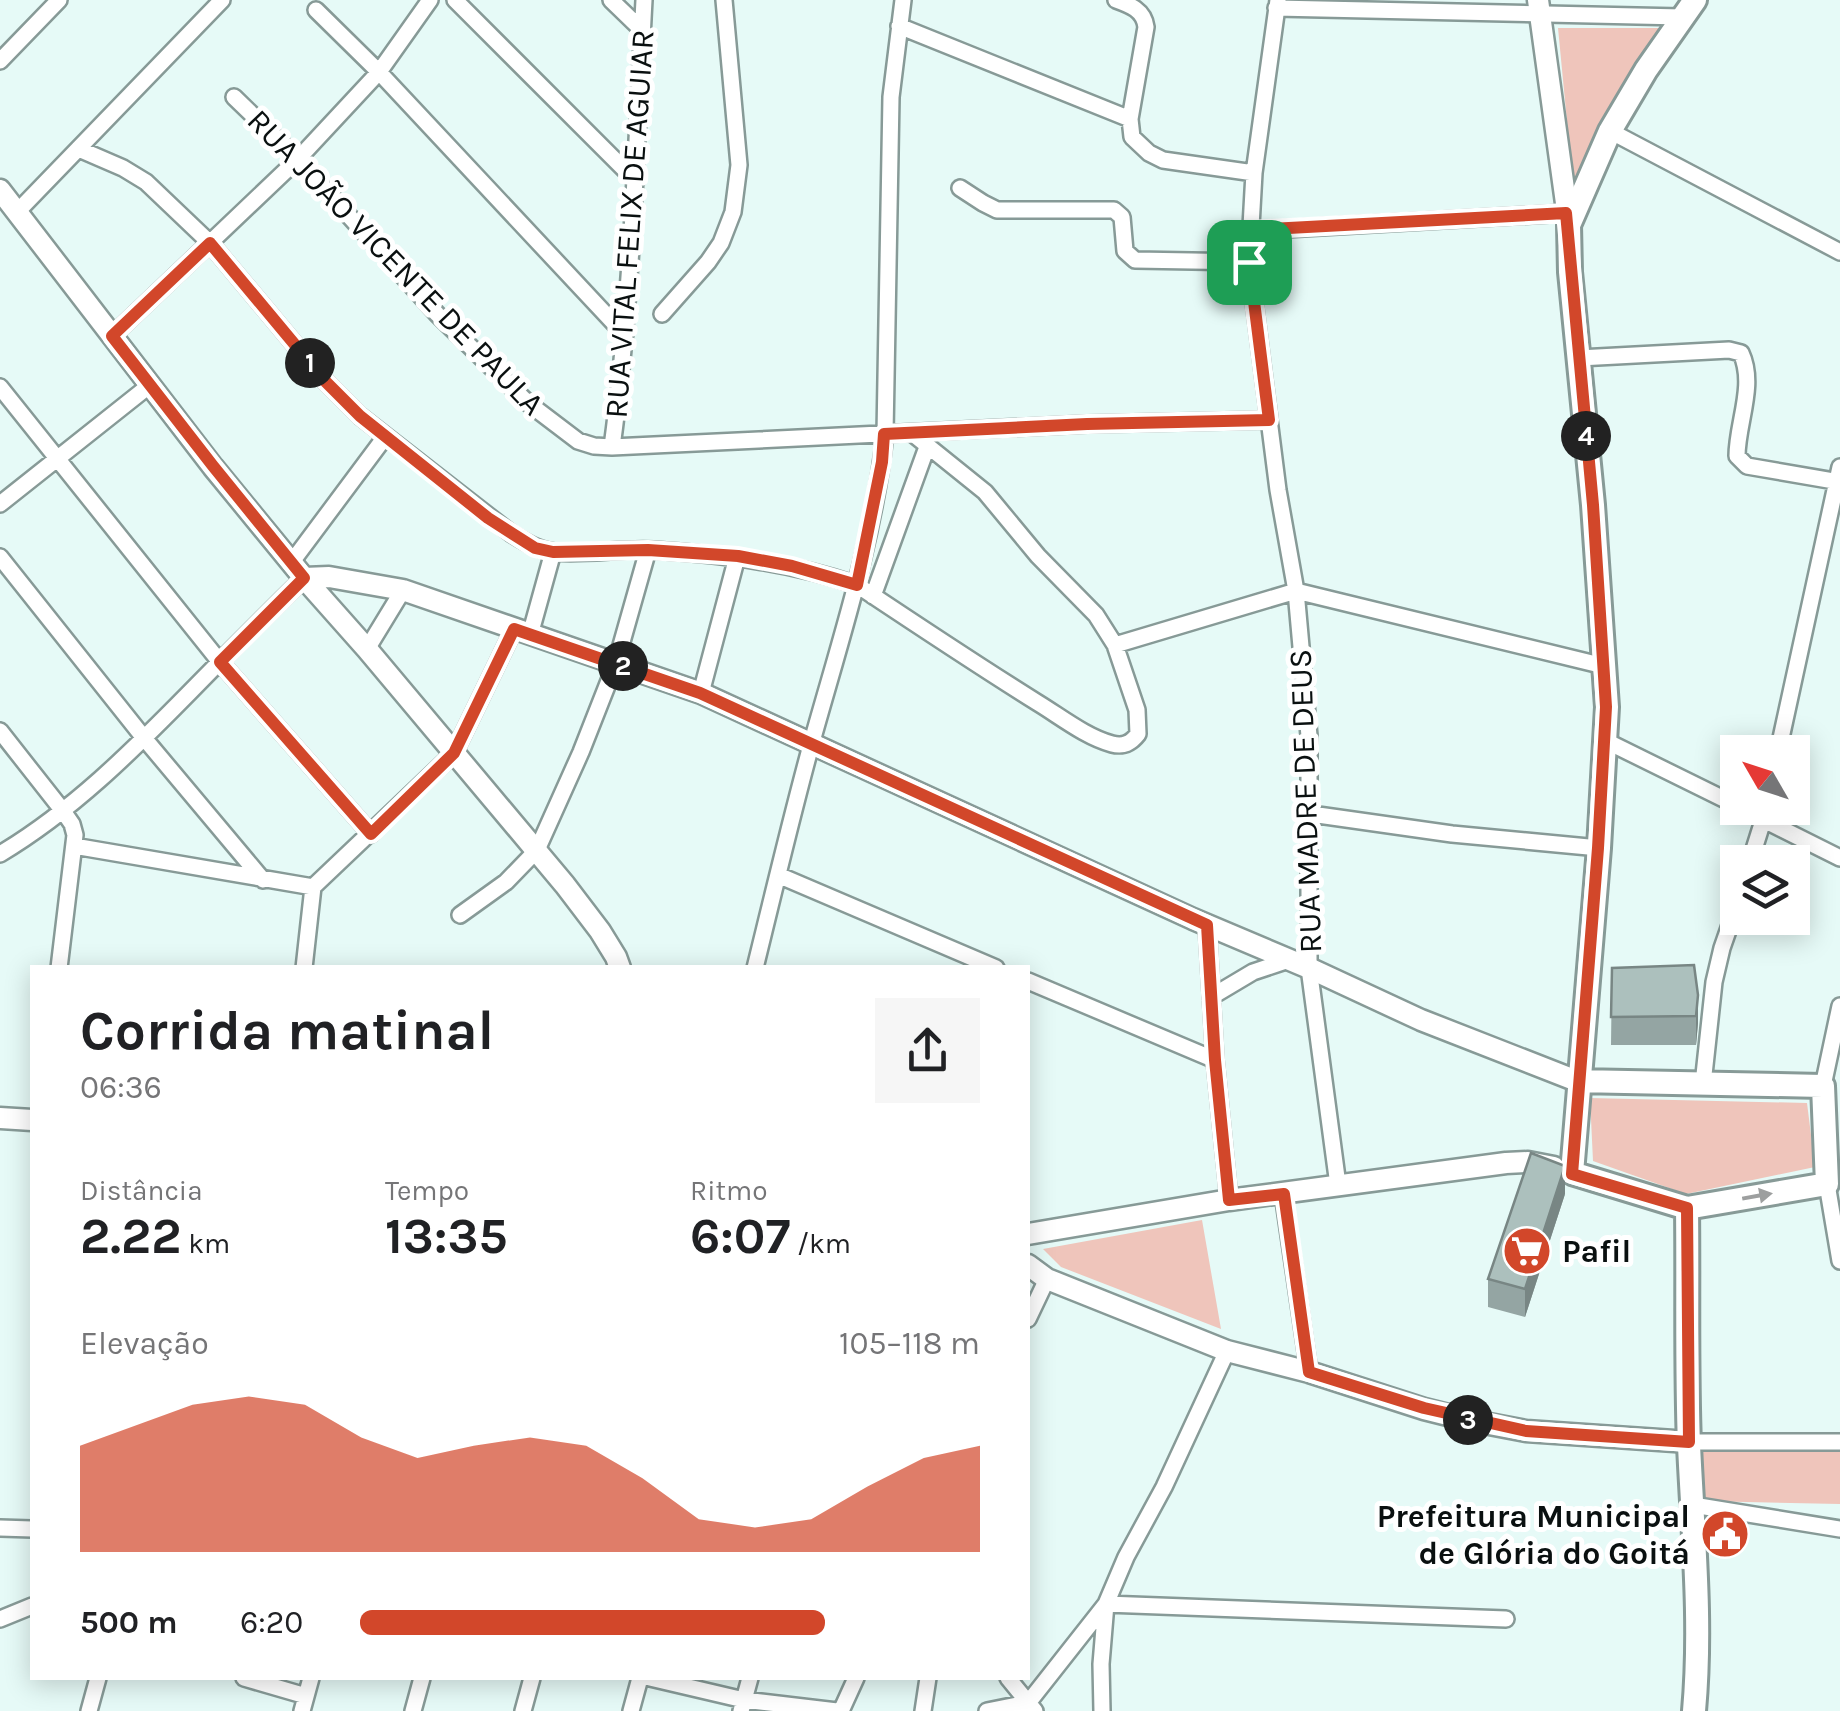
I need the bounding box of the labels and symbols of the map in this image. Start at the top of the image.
street label: RUA VITAL FELIX DE AGUIAR [597,28,662,420]
street label: RUA JOÃO VICENTE DE PAULA [240,102,552,423]
pin [1207,220,1292,305]
pin: 1 [285,338,335,388]
pin: 4 [1561,411,1611,461]
pin: 2 [598,641,648,691]
street label: RUA MADRE DE DEUS [1282,648,1329,954]
north arrow [1720,735,1810,825]
one-way arrow [1742,1188,1773,1203]
supermarket icon: Pafil [1501,1225,1553,1277]
place label: Pafil [1562,1233,1631,1270]
pin: 3 [1443,1395,1493,1445]
place label: Prefeitura Municipal de Glória do Goitá [1377,1498,1690,1572]
public building icon: Prefeitura Municipal de Glória do Goitá [1699,1508,1751,1560]

